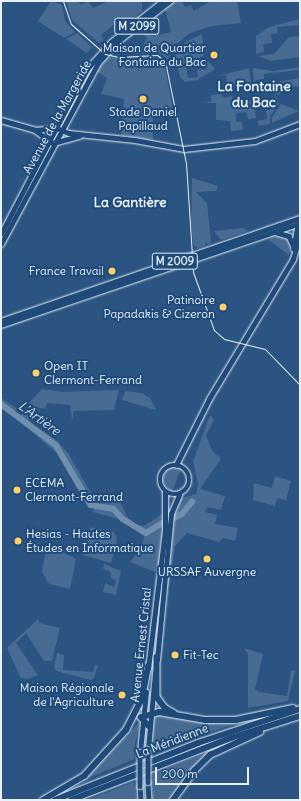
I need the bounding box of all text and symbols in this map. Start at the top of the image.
road number: M 2099 [114,17,160,35]
place label: Maison de Quartier Fontaine du Bac [103,41,206,69]
marker: Maison de Quartier Fontaine du Bac [209,50,219,60]
street label: Avenue de la Margeride [20,58,94,176]
district label: La Fontaine du Bac [217,78,291,110]
marker: Stade Daniel Papillaud [138,94,148,104]
place label: Stade Daniel Papillaud [109,105,177,133]
district label: La Gantière [93,194,167,210]
road number: M 2009 [151,252,199,270]
place label: France Travail [29,264,104,278]
marker: France Travail [107,266,117,276]
place label: Patinoire Papadakis & Cizeron [103,293,215,321]
marker: Patinoire Papadakis & Cizeron [218,302,228,312]
place label: Open IT Clermont-Ferrand [44,359,142,387]
marker: Open IT Clermont-Ferrand [31,368,41,378]
water label: L'Artière [15,399,63,439]
place label: ECEMA Clermont-Ferrand [25,476,123,504]
marker: ECEMA Clermont-Ferrand [12,485,22,495]
place label: Hesias - Hautes Études en Informatique [26,527,154,555]
marker: Hesias - Hautes Études en Informatique [13,536,23,546]
marker: URSSAF Auvergne [202,554,212,564]
place label: URSSAF Auvergne [158,565,256,579]
street label: Avenue Ernest Cristal [128,587,154,703]
place label: Fit-Tec [183,648,219,662]
marker: Fit-Tec [170,650,180,660]
place label: Maison Régionale de l'Agriculture [20,681,114,709]
marker: Maison Régionale de l'Agriculture [117,690,127,700]
street label: La Méridienne [134,721,210,761]
scale bar [157,759,251,785]
text: 200 m [162,766,198,781]

